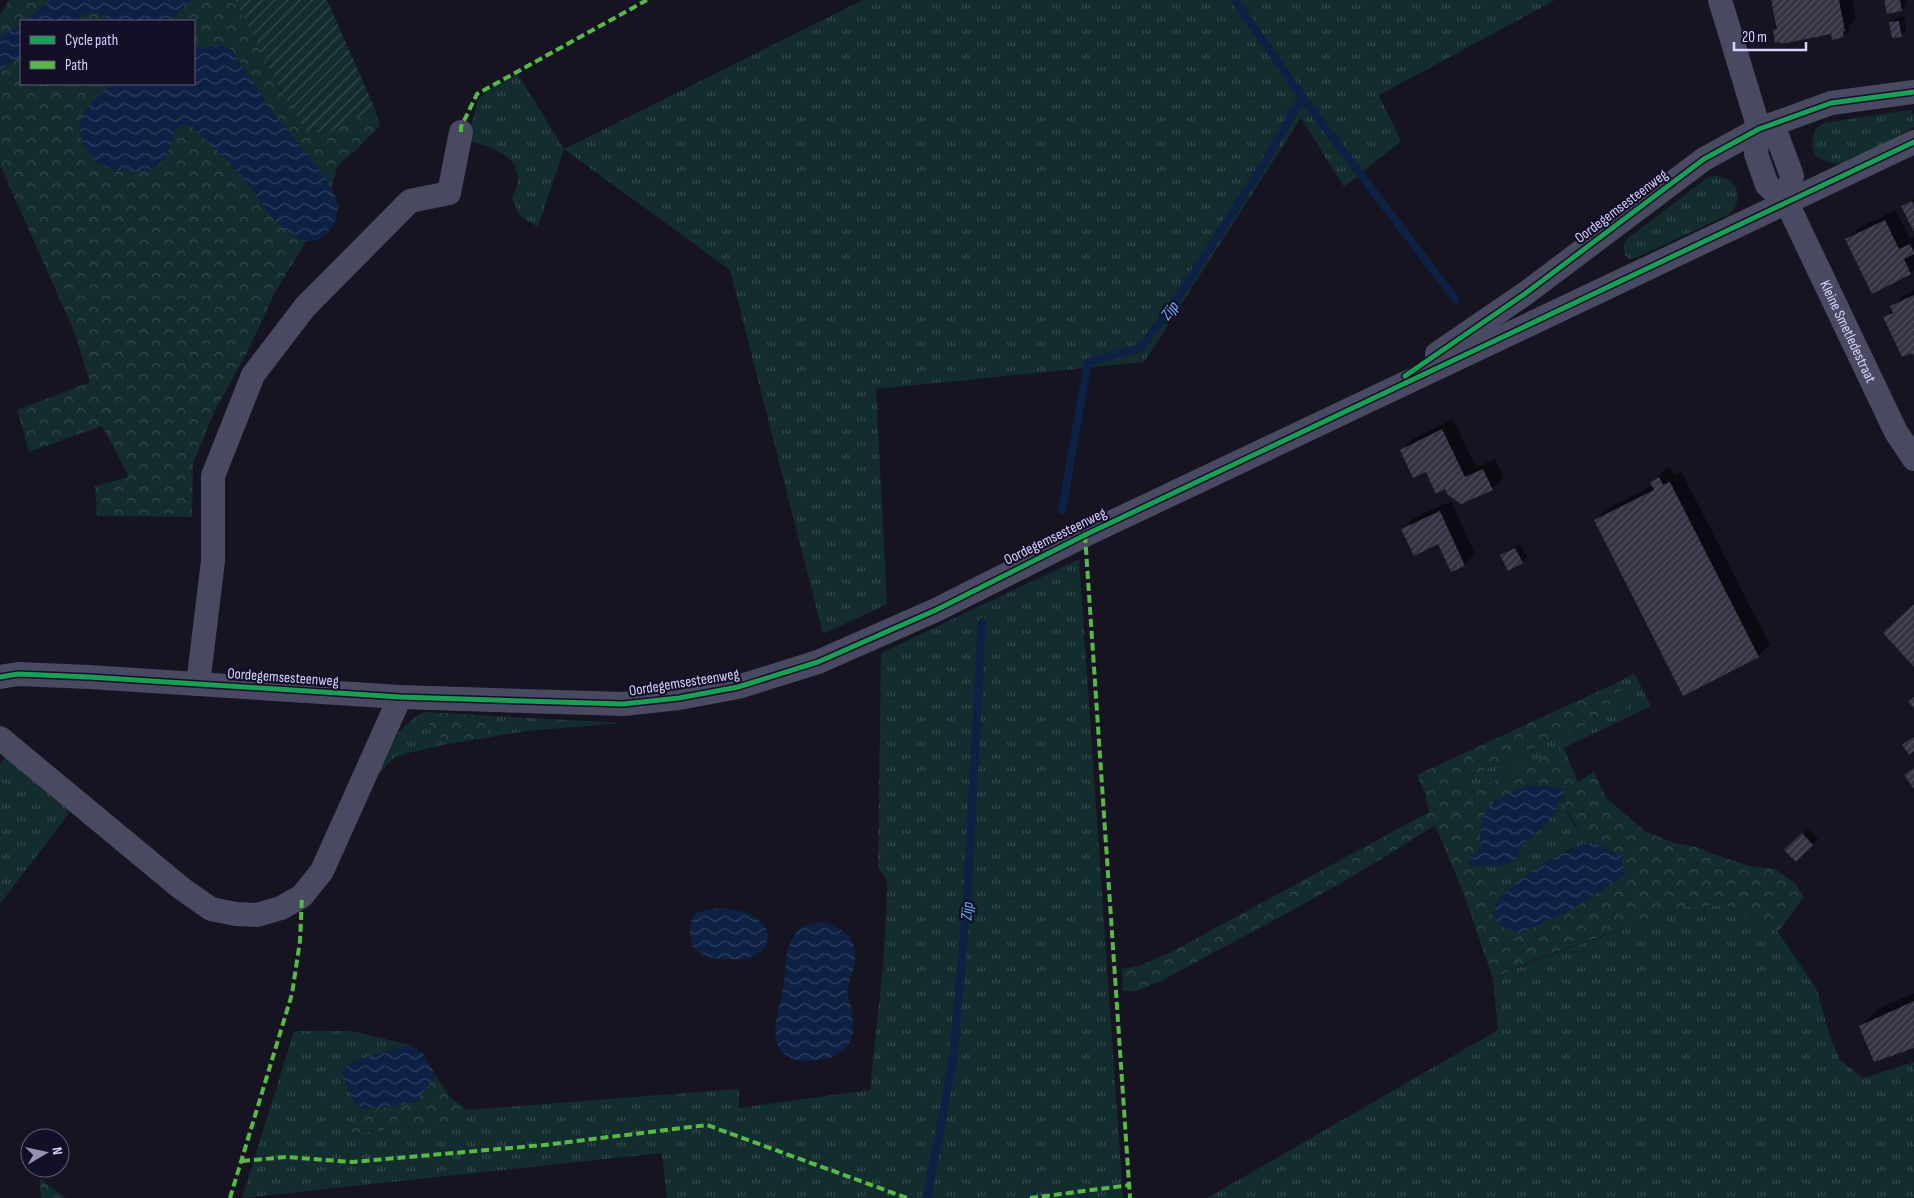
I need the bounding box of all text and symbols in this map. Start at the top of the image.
legend [20,20,195,85]
scale bar [1734,20,1806,52]
text: 20 m [1742,28,1767,47]
text: Cycle path [65,31,118,50]
text: Path [65,56,88,75]
street label: Oordegemsesteenweg [1571,165,1672,248]
street label: Kleine Smetledestraat [1815,277,1880,386]
water label: Zijp [1156,297,1184,325]
street label: Oordegemsesteenweg [1001,503,1110,569]
street label: Oordegemsesteenweg [227,664,339,691]
street label: Oordegemsesteenweg [627,664,741,701]
water label: Zijp [957,900,978,922]
north arrow [20,1128,70,1178]
text: N [48,1146,66,1156]

